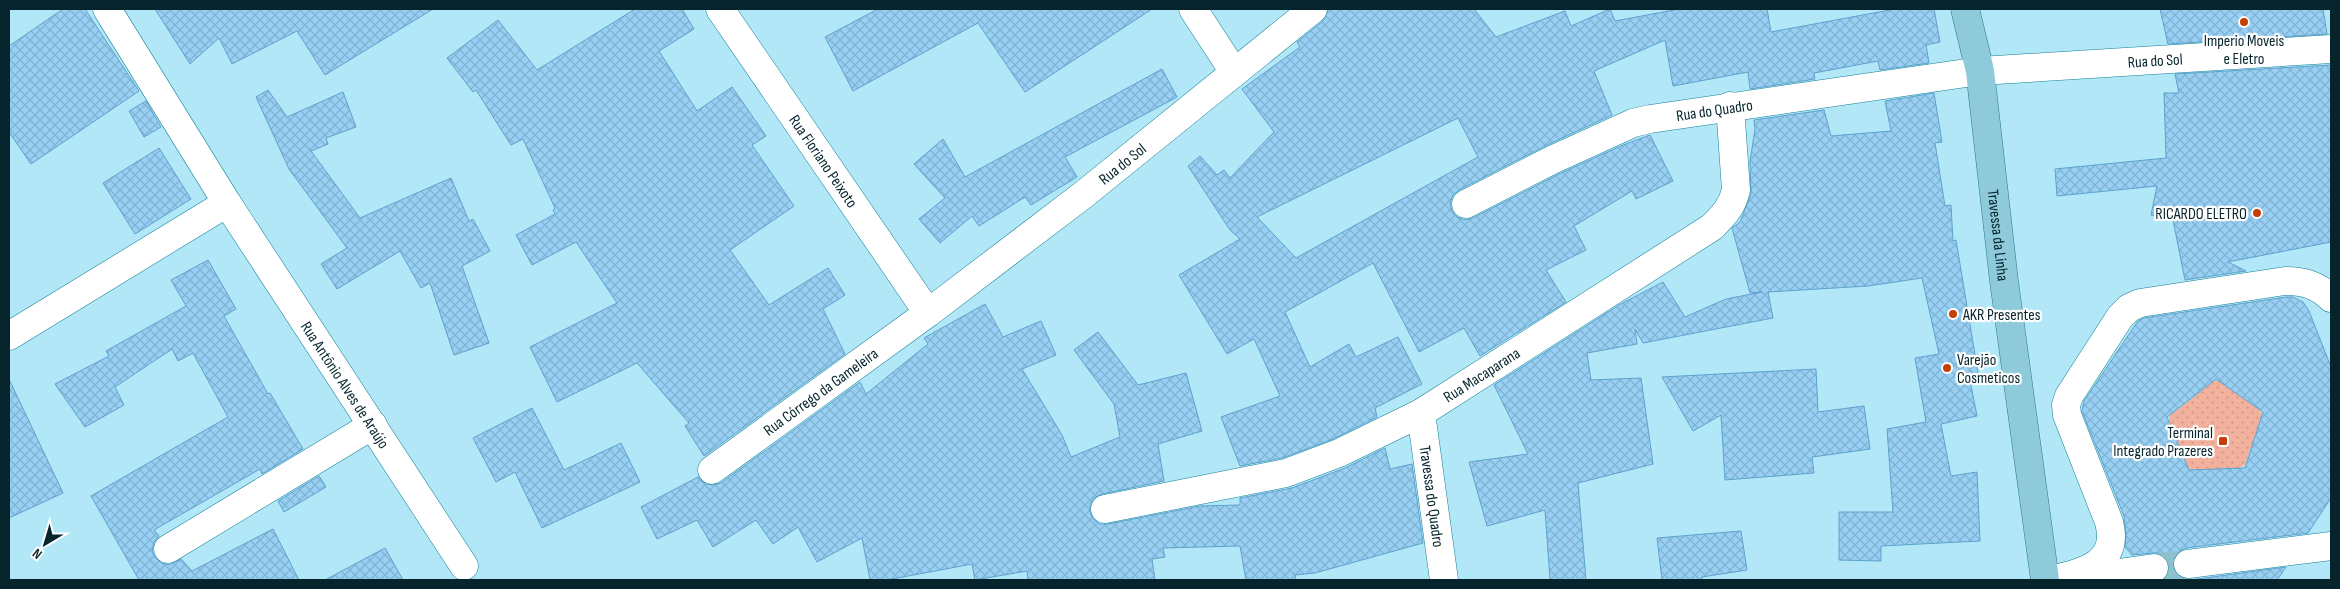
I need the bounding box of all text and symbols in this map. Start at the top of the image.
marker: Imperio Moveis e Eletro [2238,16,2250,28]
place label: Imperio Moveis e Eletro [2204,32,2285,69]
street label: Rua do Sol [2127,50,2183,73]
street label: Rua do Quadro [1675,96,1754,126]
street label: Rua Floriano Peixoto [784,112,861,212]
street label: Rua do Sol [1096,140,1150,189]
street label: Travessa da Linha [1983,188,2012,282]
place label: RICARDO ELETRO [2155,205,2247,224]
marker: RICARDO ELETRO [2251,207,2263,219]
place label: AKR Presentes [1962,306,2041,325]
marker: AKR Presentes [1947,308,1959,320]
street label: Rua Antônio Alves de Araújo [296,318,393,453]
street label: Rua Córrego da Gameleira [760,344,882,440]
street label: Rua Macaparana [1440,344,1524,407]
place label: Varejão Cosmeticos [1957,351,2020,388]
marker: Varejão Cosmeticos [1941,362,1953,374]
place label: Terminal Integrado Prazeres [2113,424,2213,461]
marker: Terminal Integrado Prazeres [2217,435,2229,447]
street label: Travessa do Quadro [1415,444,1447,549]
north arrow [20,519,70,569]
text: N [29,545,45,563]

